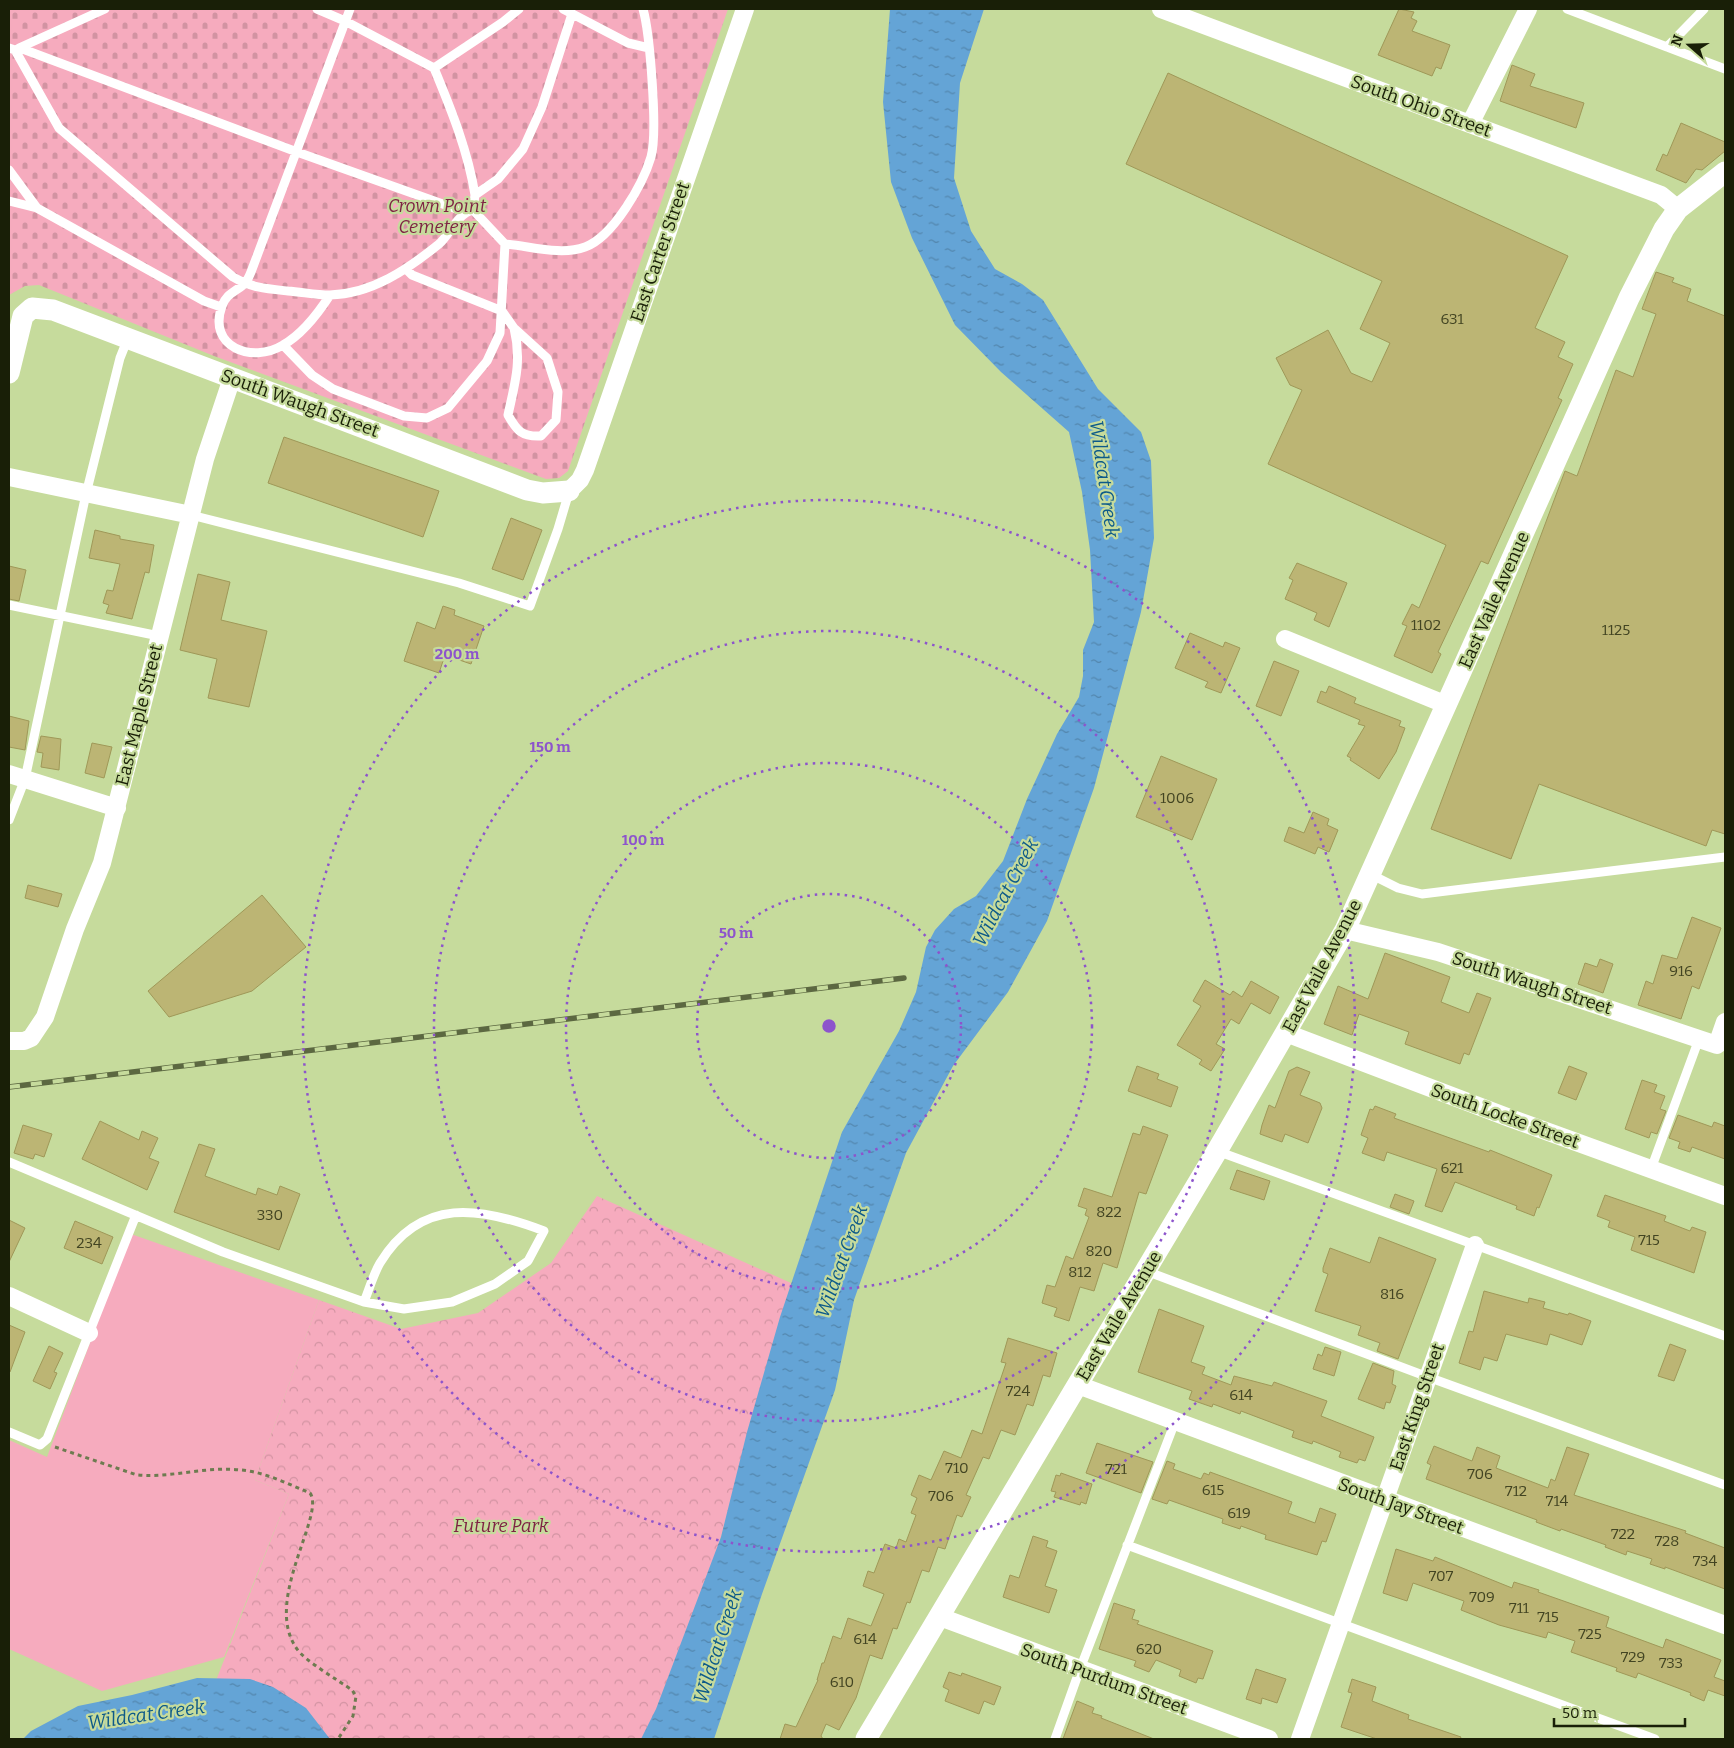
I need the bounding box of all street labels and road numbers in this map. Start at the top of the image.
street label: South Ohio Street [1348,70,1495,142]
street label: East Carter Street [626,178,694,325]
street label: South Waugh Street [218,364,382,442]
street label: East Vaile Avenue [1454,528,1534,672]
street label: East Maple Street [111,641,167,788]
street label: East Vaile Avenue [1278,896,1366,1036]
street label: South Waugh Street [1449,947,1615,1019]
street label: South Locke Street [1428,1079,1583,1153]
street label: East Vaile Avenue [1072,1247,1166,1385]
street label: East King Street [1385,1340,1449,1474]
street label: South Jay Street [1335,1473,1467,1539]
street label: South Purdum Street [1018,1639,1191,1720]

